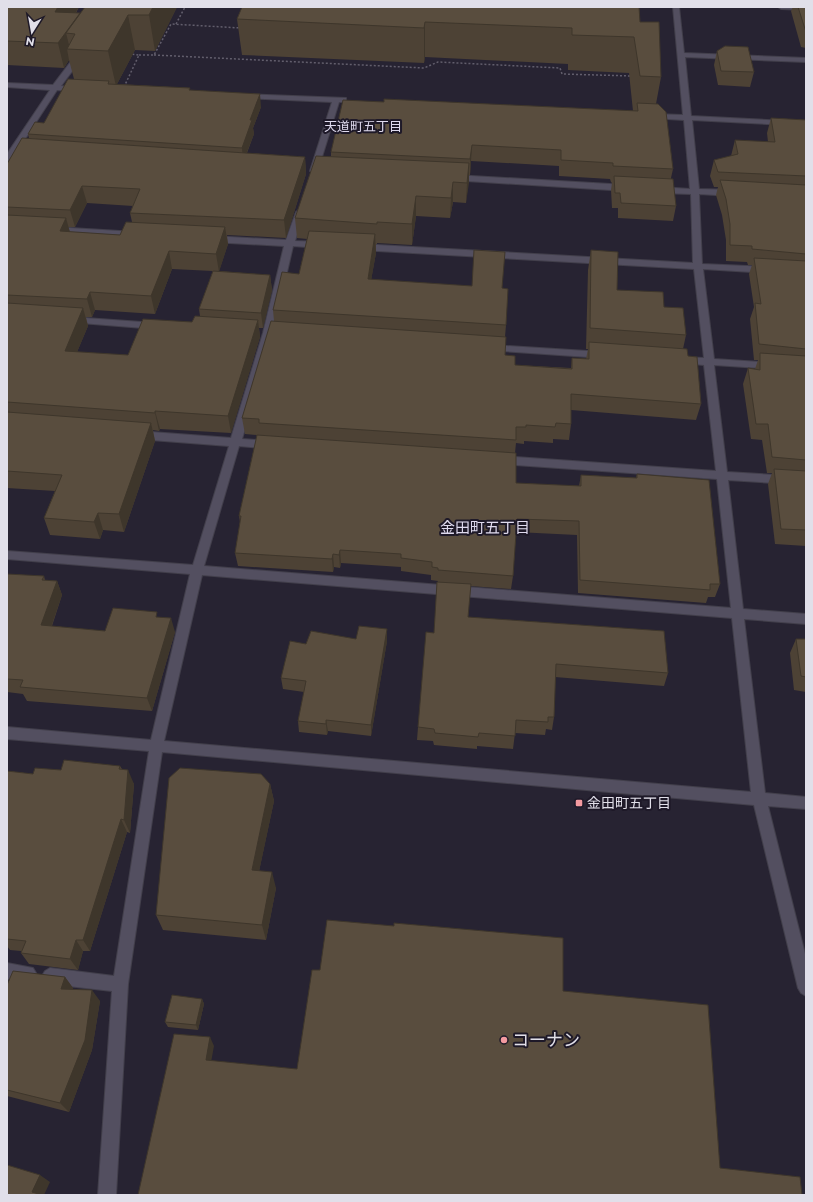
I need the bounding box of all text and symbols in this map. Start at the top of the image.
north arrow [12,12,52,52]
text: N [24,34,36,50]
district label: 天道町五丁目 [324,118,402,134]
district label: 金田町五丁目 [440,518,530,537]
place label: 金田町五丁目 [587,794,671,812]
marker: 金田町五丁目 [574,798,584,808]
place label: コーナン [512,1030,580,1050]
marker: コーナン [499,1035,509,1045]

